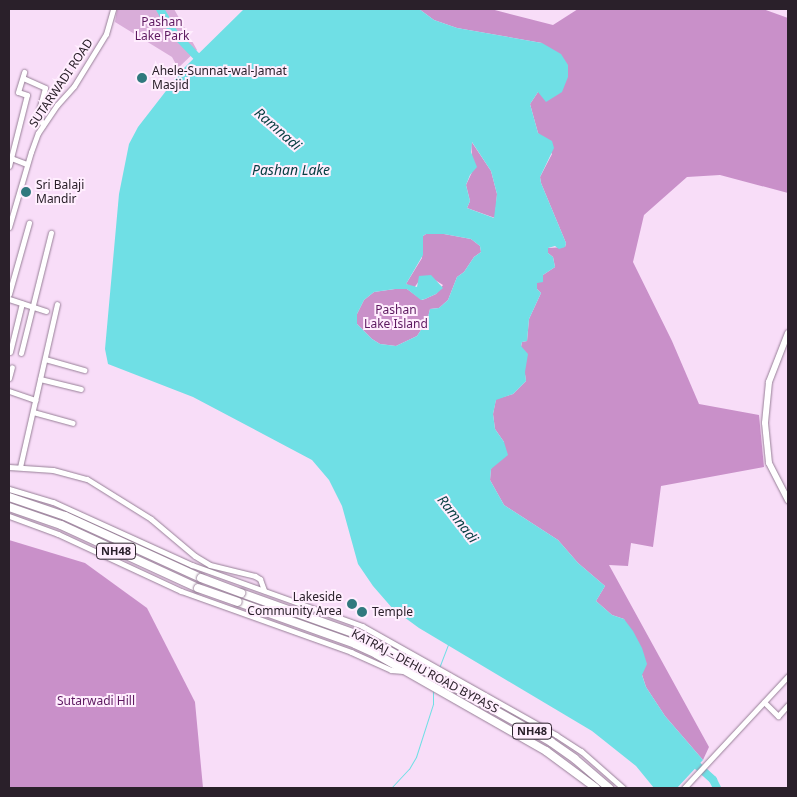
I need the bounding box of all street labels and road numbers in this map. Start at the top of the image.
street label: SUTARWADI ROAD [26,36,96,130]
road number: NH48 [96,542,136,560]
street label: KATRAJ - DEHU ROAD BYPASS [349,626,501,716]
road number: NH48 [512,722,552,739]

